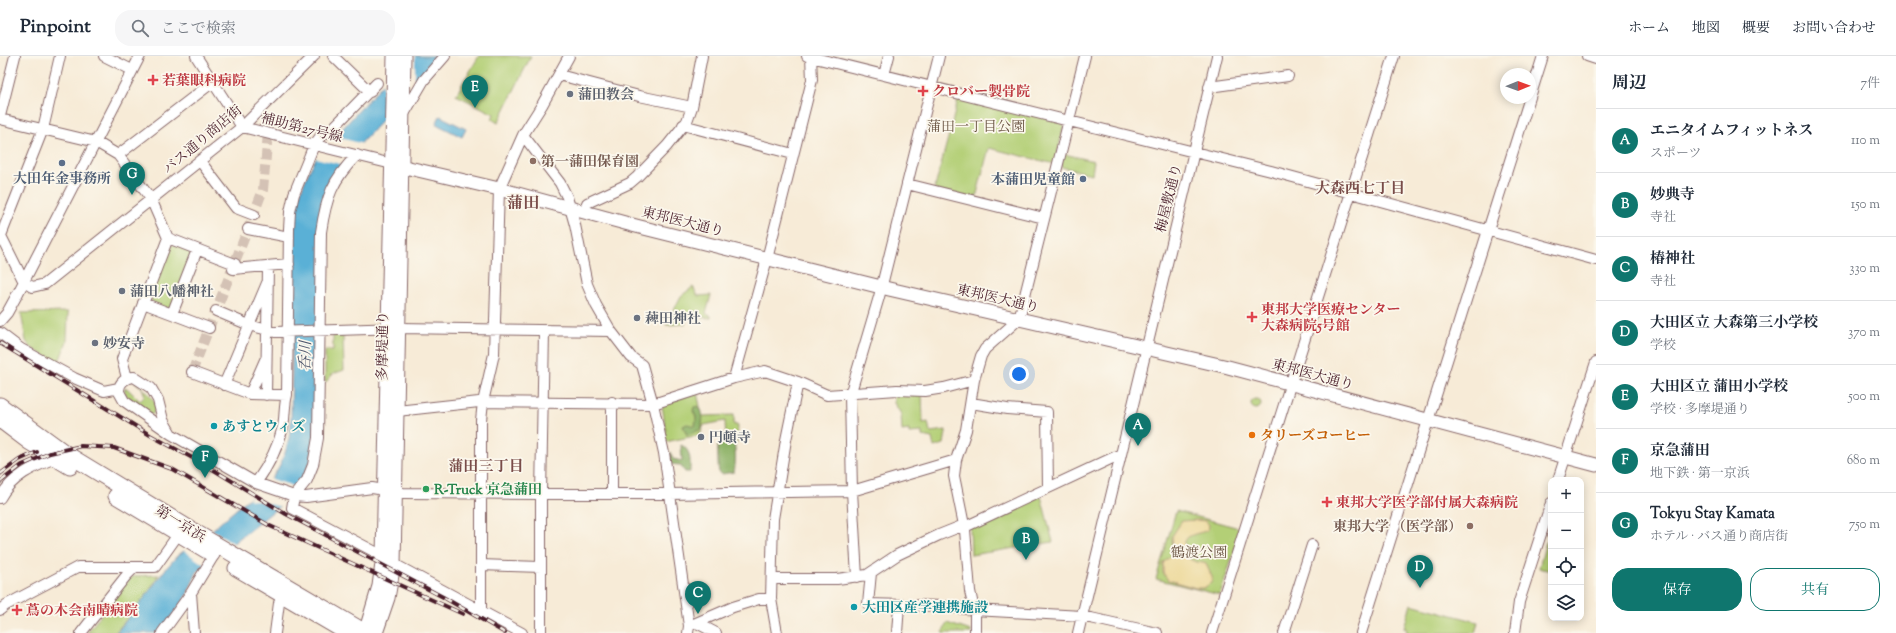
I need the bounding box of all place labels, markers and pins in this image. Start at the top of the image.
place label: 若葉眼科病院 [162,72,246,92]
marker: 若葉眼科病院 [147,74,159,86]
pin: E [462,75,488,108]
place label: クロバー製骨院 [932,83,1030,103]
marker: クロバー製骨院 [917,85,929,97]
place label: 蒲田教会 [578,86,634,106]
marker: 蒲田教会 [565,89,575,99]
place label: 第一蒲田保育園 [541,153,639,173]
marker: 第一蒲田保育園 [528,156,538,166]
marker: 大田年金事務所 [57,158,67,168]
pin: G [119,162,145,195]
place label: 大田年金事務所 [13,170,111,190]
place label: 本蒲田児童館 [991,171,1075,191]
marker: 本蒲田児童館 [1078,174,1088,184]
place label: 蒲田八幡神社 [130,283,214,303]
marker: 蒲田八幡神社 [117,286,127,296]
place label: 東邦大学医療センター 大森病院5号館 [1261,301,1400,337]
place label: 薭田神社 [645,310,701,330]
marker: 東邦大学医療センター 大森病院5号館 [1246,311,1258,323]
marker: 薭田神社 [632,313,642,323]
place label: 妙安寺 [103,335,145,355]
marker: 妙安寺 [90,338,100,348]
pin: A [1125,413,1151,446]
place label: あすとウィズ [222,418,305,438]
marker: あすとウィズ [209,421,219,431]
place label: タリーズコーヒー [1260,427,1371,447]
place label: 円頓寺 [709,429,751,449]
marker: タリーズコーヒー [1247,430,1257,440]
marker: 円頓寺 [696,432,706,442]
pin: F [192,445,218,478]
place label: R-Truck 京急蒲田 [434,481,542,501]
marker: R-Truck 京急蒲田 [421,484,431,494]
place label: 東邦大学医学部付属大森病院 [1336,494,1518,514]
marker: 東邦大学医学部付属大森病院 [1321,496,1333,508]
place label: 東邦大学 （医学部） [1333,518,1462,538]
marker: 東邦大学 （医学部） [1465,521,1475,531]
pin: B [1013,527,1039,560]
pin: D [1407,555,1433,588]
pin: C [685,581,711,614]
place label: 大田区産学連携施設 [862,599,988,619]
place label: 蔦の木会南晴病院 [26,602,138,622]
marker: 大田区産学連携施設 [849,602,859,612]
marker: 蔦の木会南晴病院 [11,604,23,616]

